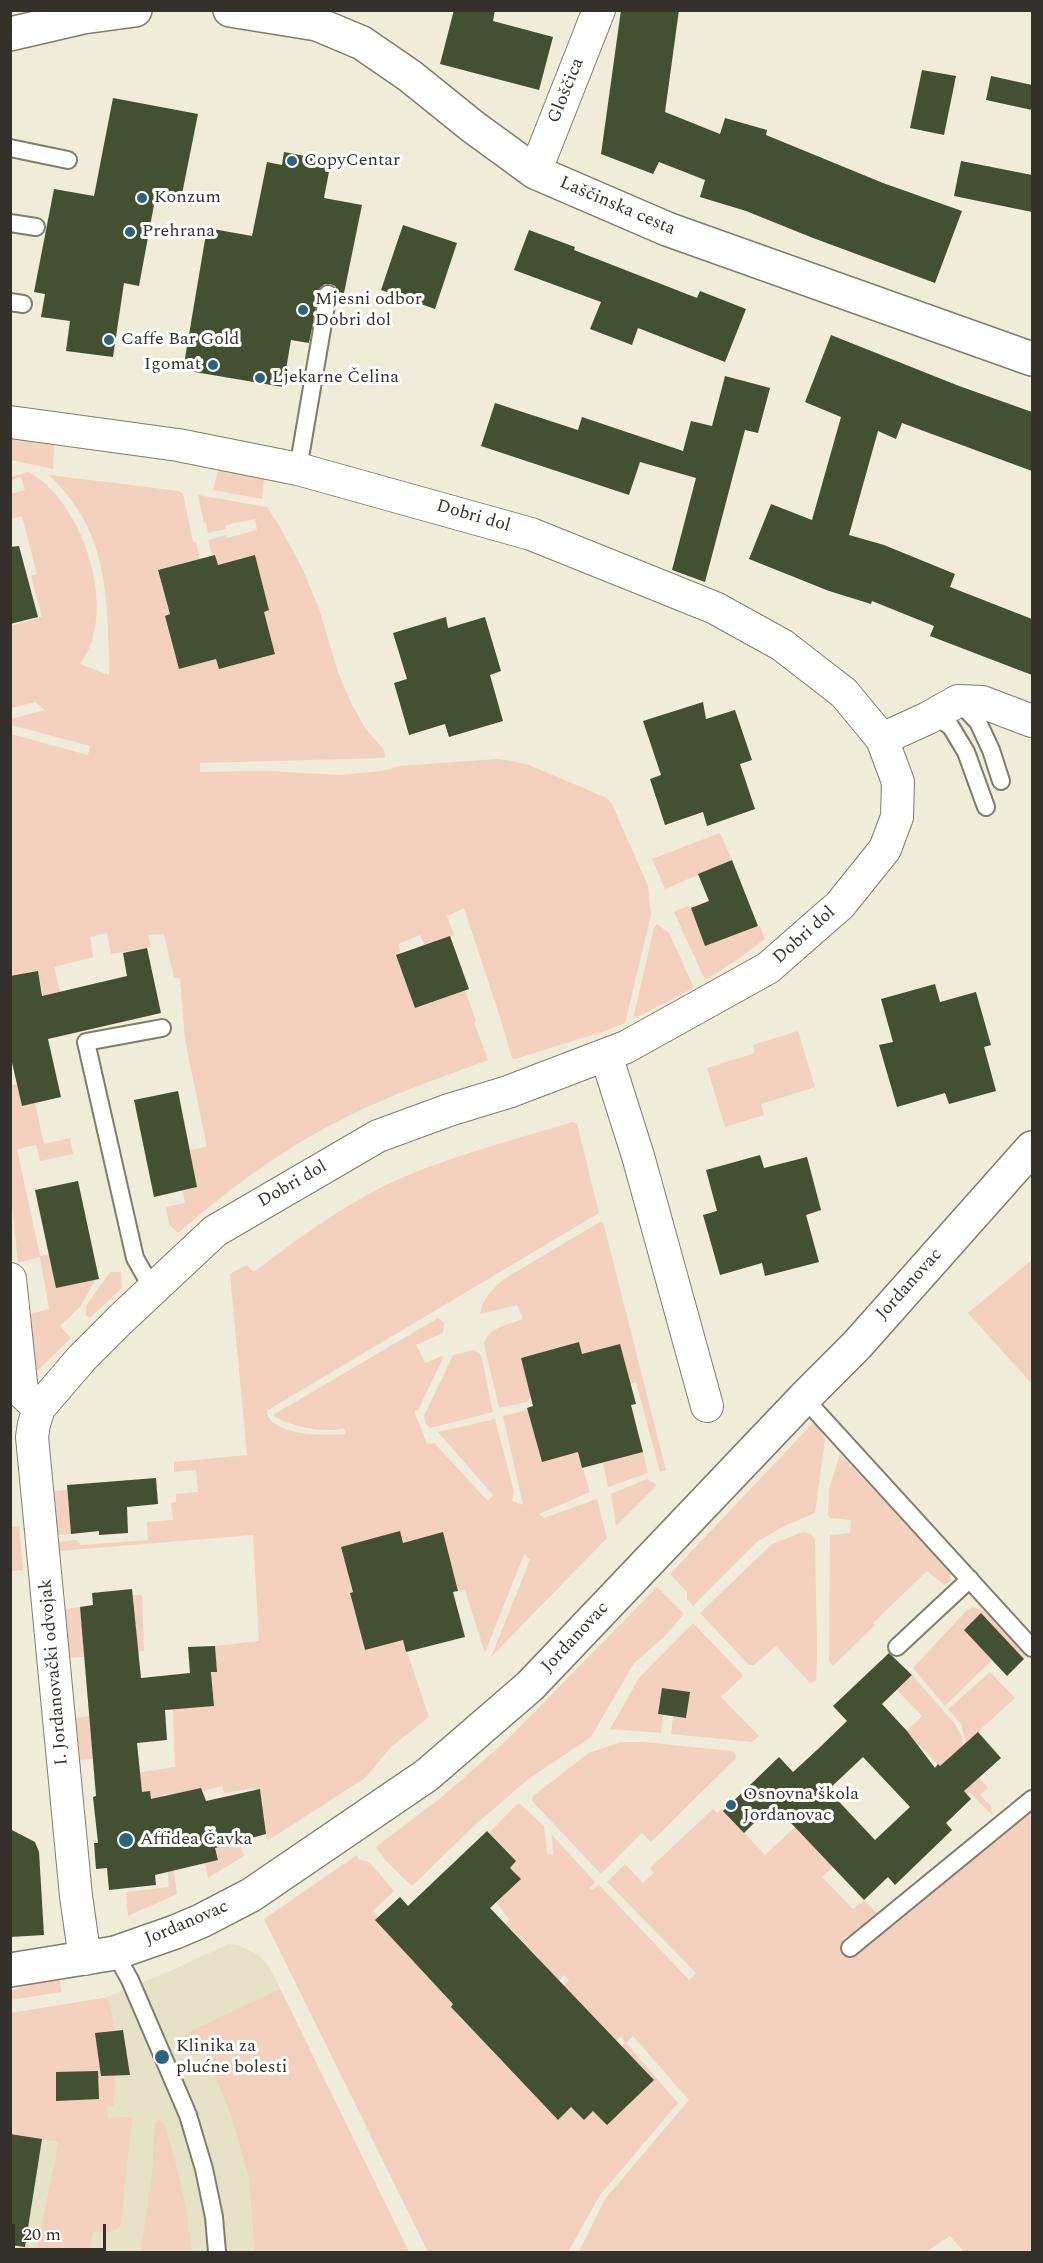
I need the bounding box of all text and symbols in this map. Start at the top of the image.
street label: Gloščica [544,55,590,127]
place label: CopyCentar [304,150,400,172]
marker: CopyCentar [285,154,299,168]
street label: Laščinska cesta [556,173,678,241]
place label: Konzum [154,187,221,209]
marker: Konzum [135,191,149,205]
place label: Prehrana [142,221,215,243]
marker: Prehrana [123,225,137,239]
place label: Mjesni odbor Dobri dol [315,289,422,332]
marker: Mjesni odbor Dobri dol [296,303,310,317]
place label: Caffe Bar Gold [121,329,239,351]
marker: Caffe Bar Gold [102,333,116,347]
place label: Igomat [144,354,201,376]
marker: Igomat [206,358,220,372]
place label: Ljekarne Čelina [272,367,399,389]
marker: Ljekarne Čelina [253,371,267,385]
street label: Dobri dol [433,496,513,538]
street label: Dobri dol [770,903,840,969]
street label: Dobri dol [255,1157,331,1213]
street label: Jordanovac [872,1245,948,1325]
street label: I. Jordanovački odvojak [36,1578,74,1766]
street label: Jordanovac [538,1598,614,1678]
place label: Osnovna škola Jordanovac [743,1784,859,1826]
marker: Osnovna škola Jordanovac [724,1798,738,1812]
place label: Affidea Čavka [140,1829,252,1851]
marker: Affidea Čavka [117,1831,135,1849]
street label: Jordanovac [142,1897,232,1951]
place label: Klinika za plućne bolesti [176,2036,287,2078]
marker: Klinika za plućne bolesti [153,2048,171,2066]
scale bar [15,2212,110,2250]
text: 20 m [23,2221,61,2248]

